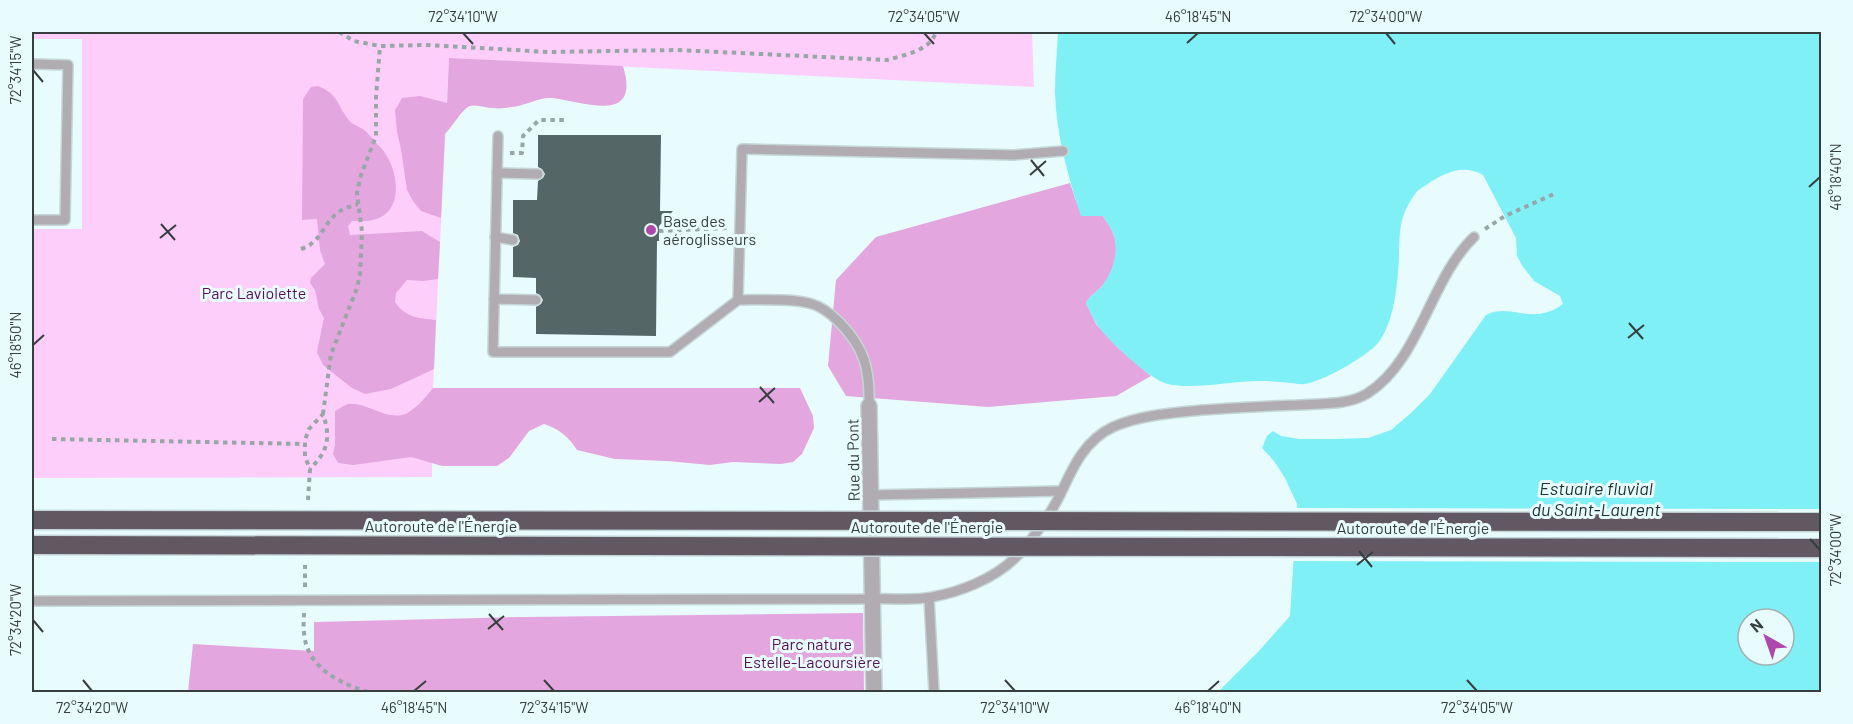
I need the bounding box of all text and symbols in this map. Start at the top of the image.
text: 72°34'10"W [428,7,498,25]
text: 72°34'05"W [888,7,960,25]
text: 46°18'45"N [1165,7,1231,25]
text: 72°34'00"W [1350,7,1422,25]
text: 72°34'15"W [6,36,24,104]
text: 46°18'40"N [1826,143,1844,211]
place label: Base des aéroglisseurs [663,211,756,248]
marker: Base des aéroglisseurs [644,223,658,237]
park label: Parc Laviolette [202,283,306,302]
text: 46°18'50"N [6,311,24,379]
street label: Rue du Pont [842,418,863,502]
water label: Estuaire fluvial du Saint-Laurent [1531,477,1661,520]
text: 72°34'00"W [1826,514,1844,586]
street label: Autoroute de l'Énergie [365,516,517,535]
street label: Autoroute de l'Énergie [851,517,1003,536]
street label: Autoroute de l'Énergie [1337,518,1489,537]
text: 72°34'20"W [6,584,24,656]
north arrow [1736,607,1796,667]
text: N [1746,614,1766,636]
park label: Parc nature Estelle-Lacoursière [744,634,880,671]
text: 72°34'20"W [56,698,128,716]
text: 46°18'45"N [381,698,447,716]
text: 72°34'15"W [520,698,588,716]
text: 72°34'10"W [980,698,1050,716]
text: 46°18'40"N [1174,698,1242,716]
text: 72°34'05"W [1441,698,1513,716]

